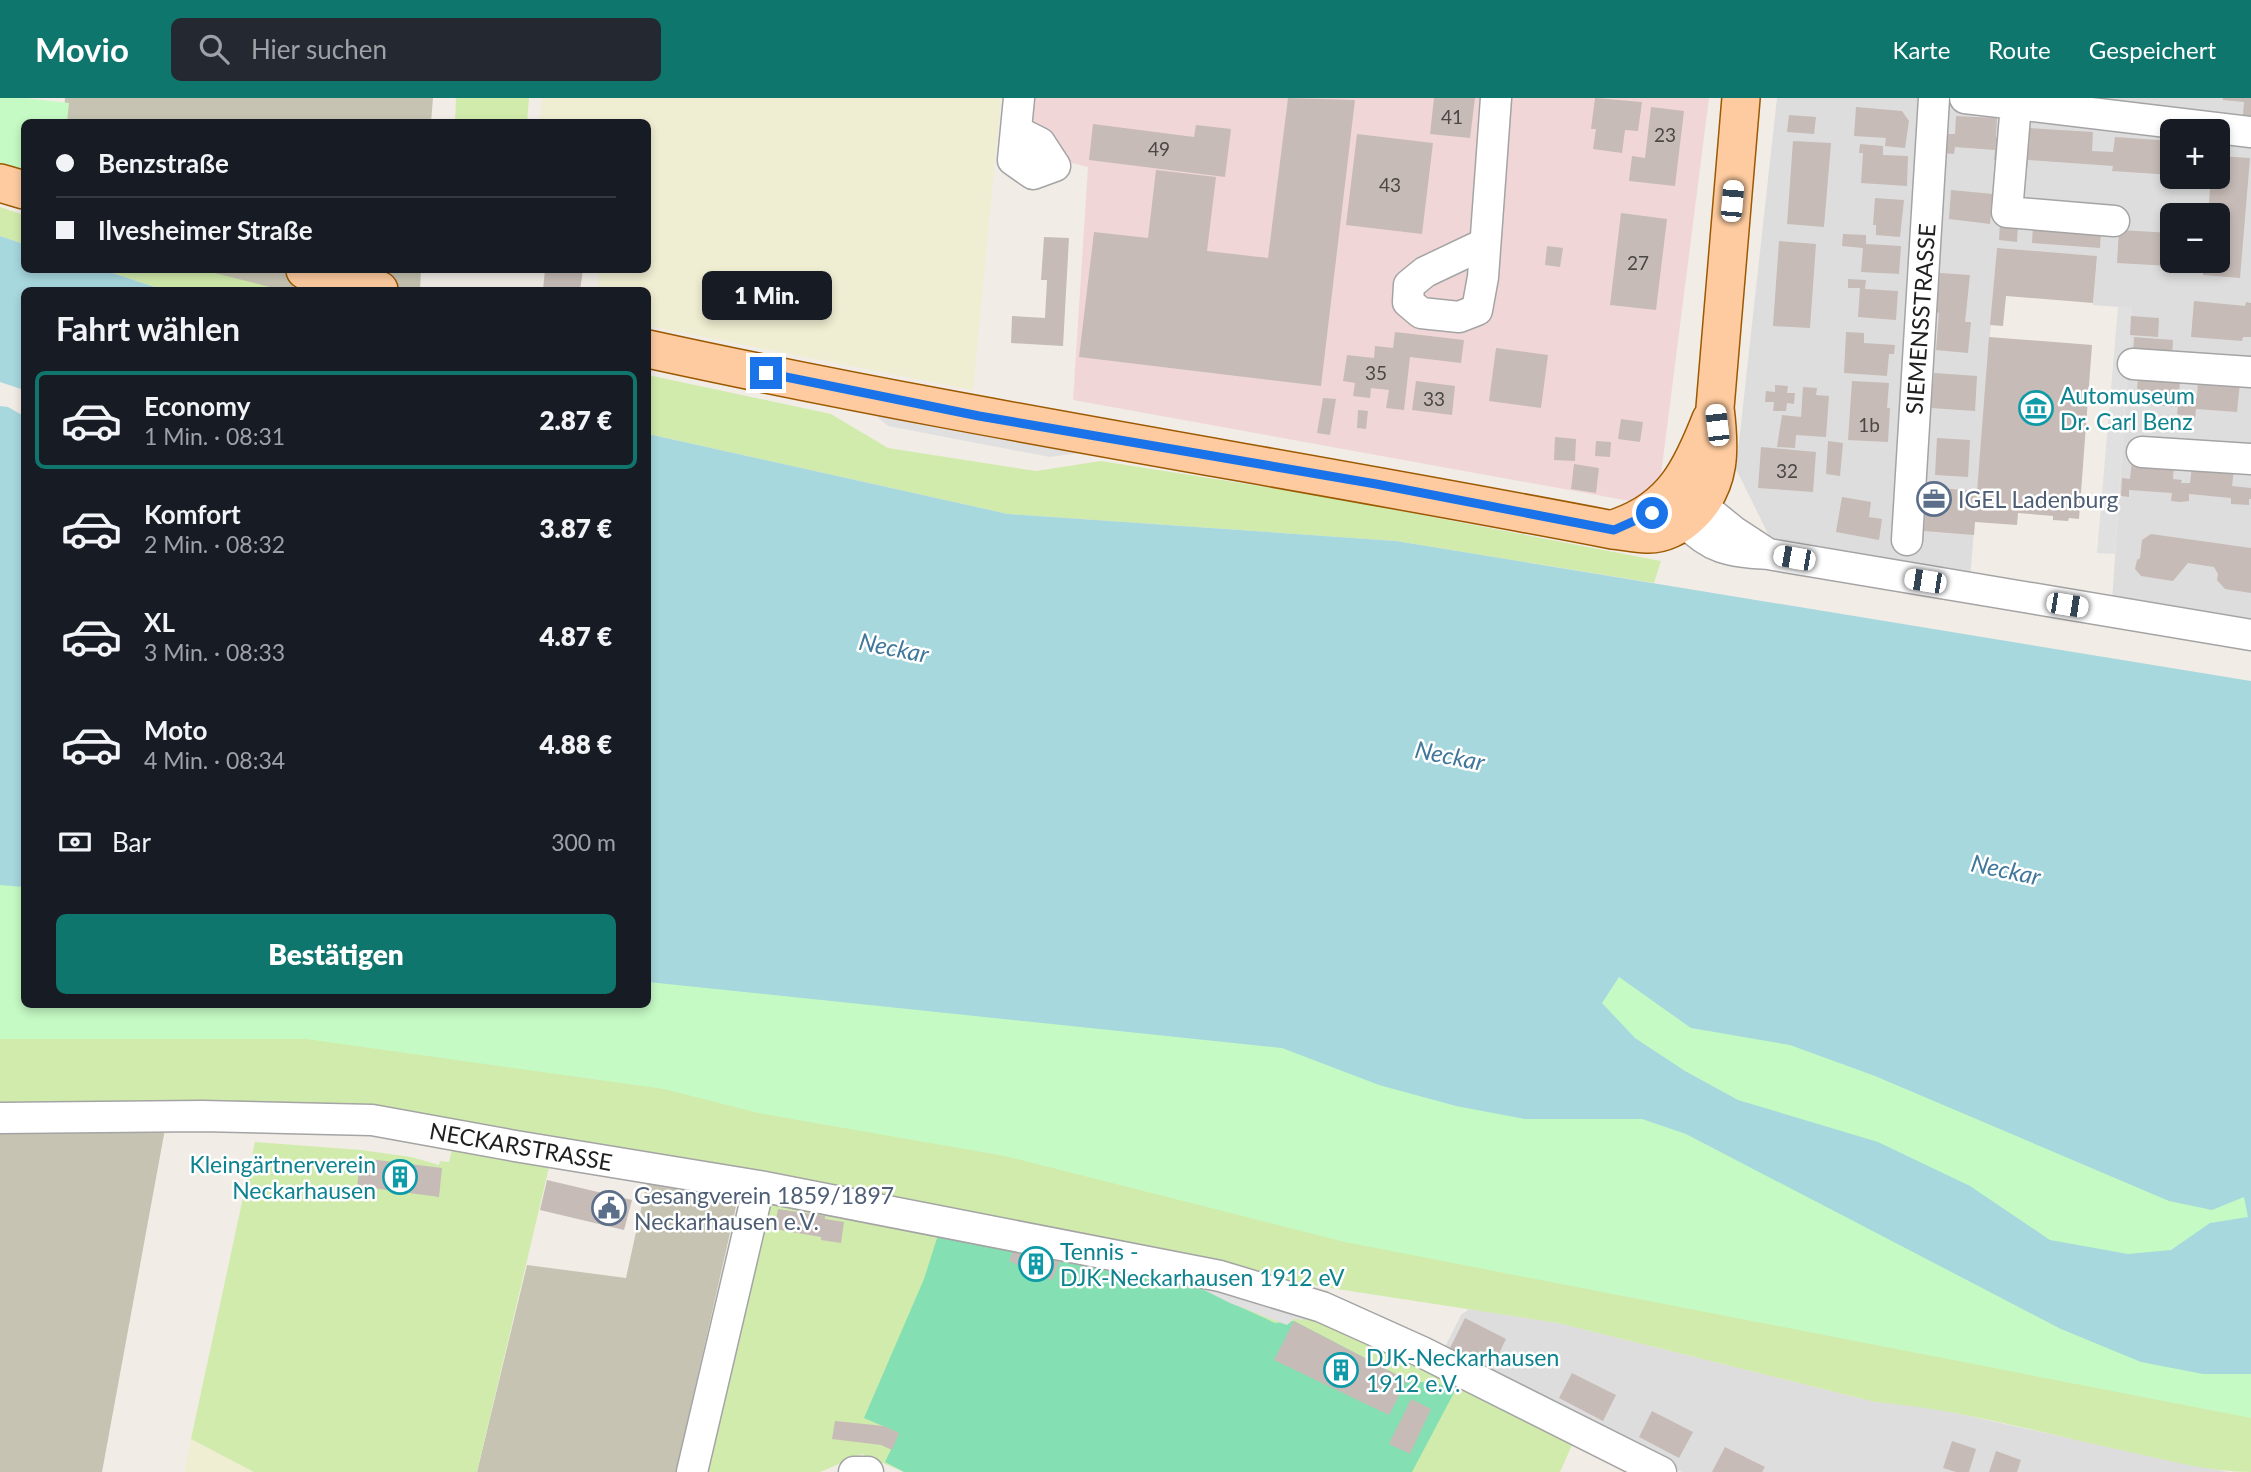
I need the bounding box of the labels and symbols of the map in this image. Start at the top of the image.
house number: 41 [1441,105,1463,128]
house number: 23 [1654,123,1676,146]
house number: 49 [1148,137,1170,160]
house number: 43 [1379,173,1401,196]
car [1720,179,1745,223]
street label: SIEMENSSTRASSE [1899,223,1941,415]
house number: 27 [1627,251,1649,274]
callout: 1 Min. [701,272,831,320]
route end [750,357,782,389]
house number: 35 [1365,361,1387,384]
place label: Automuseum Dr. Carl Benz [2060,381,2195,435]
house number: 33 [1423,387,1445,410]
museum icon: Automuseum Dr. Carl Benz [2017,389,2055,427]
car [1705,403,1730,447]
house number: 1b [1858,413,1880,436]
house number: 32 [1776,459,1798,482]
office icon: IGEL Ladenburg [1915,480,1953,518]
place label: IGEL Ladenburg [1958,485,2118,513]
route start [1636,497,1668,529]
car [1772,544,1817,572]
car [1903,567,1948,595]
car [2045,591,2090,619]
water label: Neckar [857,626,932,668]
water label: Neckar [1413,734,1488,776]
water label: Neckar [1969,848,2044,891]
street label: NECKARSTRASSE [427,1116,615,1176]
place label: Kleingärtnerverein Neckarhausen [189,1150,376,1204]
building icon: Kleingärtnerverein Neckarhausen [381,1158,419,1196]
place label: Gesangverein 1859/1897 Neckarhausen e.V. [634,1181,894,1235]
public building icon: Gesangverein 1859/1897 Neckarhausen e.V. [590,1189,628,1227]
place label: Tennis - DJK-Neckarhausen 1912 eV [1060,1237,1345,1291]
building icon: Tennis - DJK-Neckarhausen 1912 eV [1017,1245,1055,1283]
place label: DJK-Neckarhausen 1912 e.V. [1366,1343,1559,1397]
building icon: DJK-Neckarhausen 1912 e.V. [1322,1351,1360,1389]

